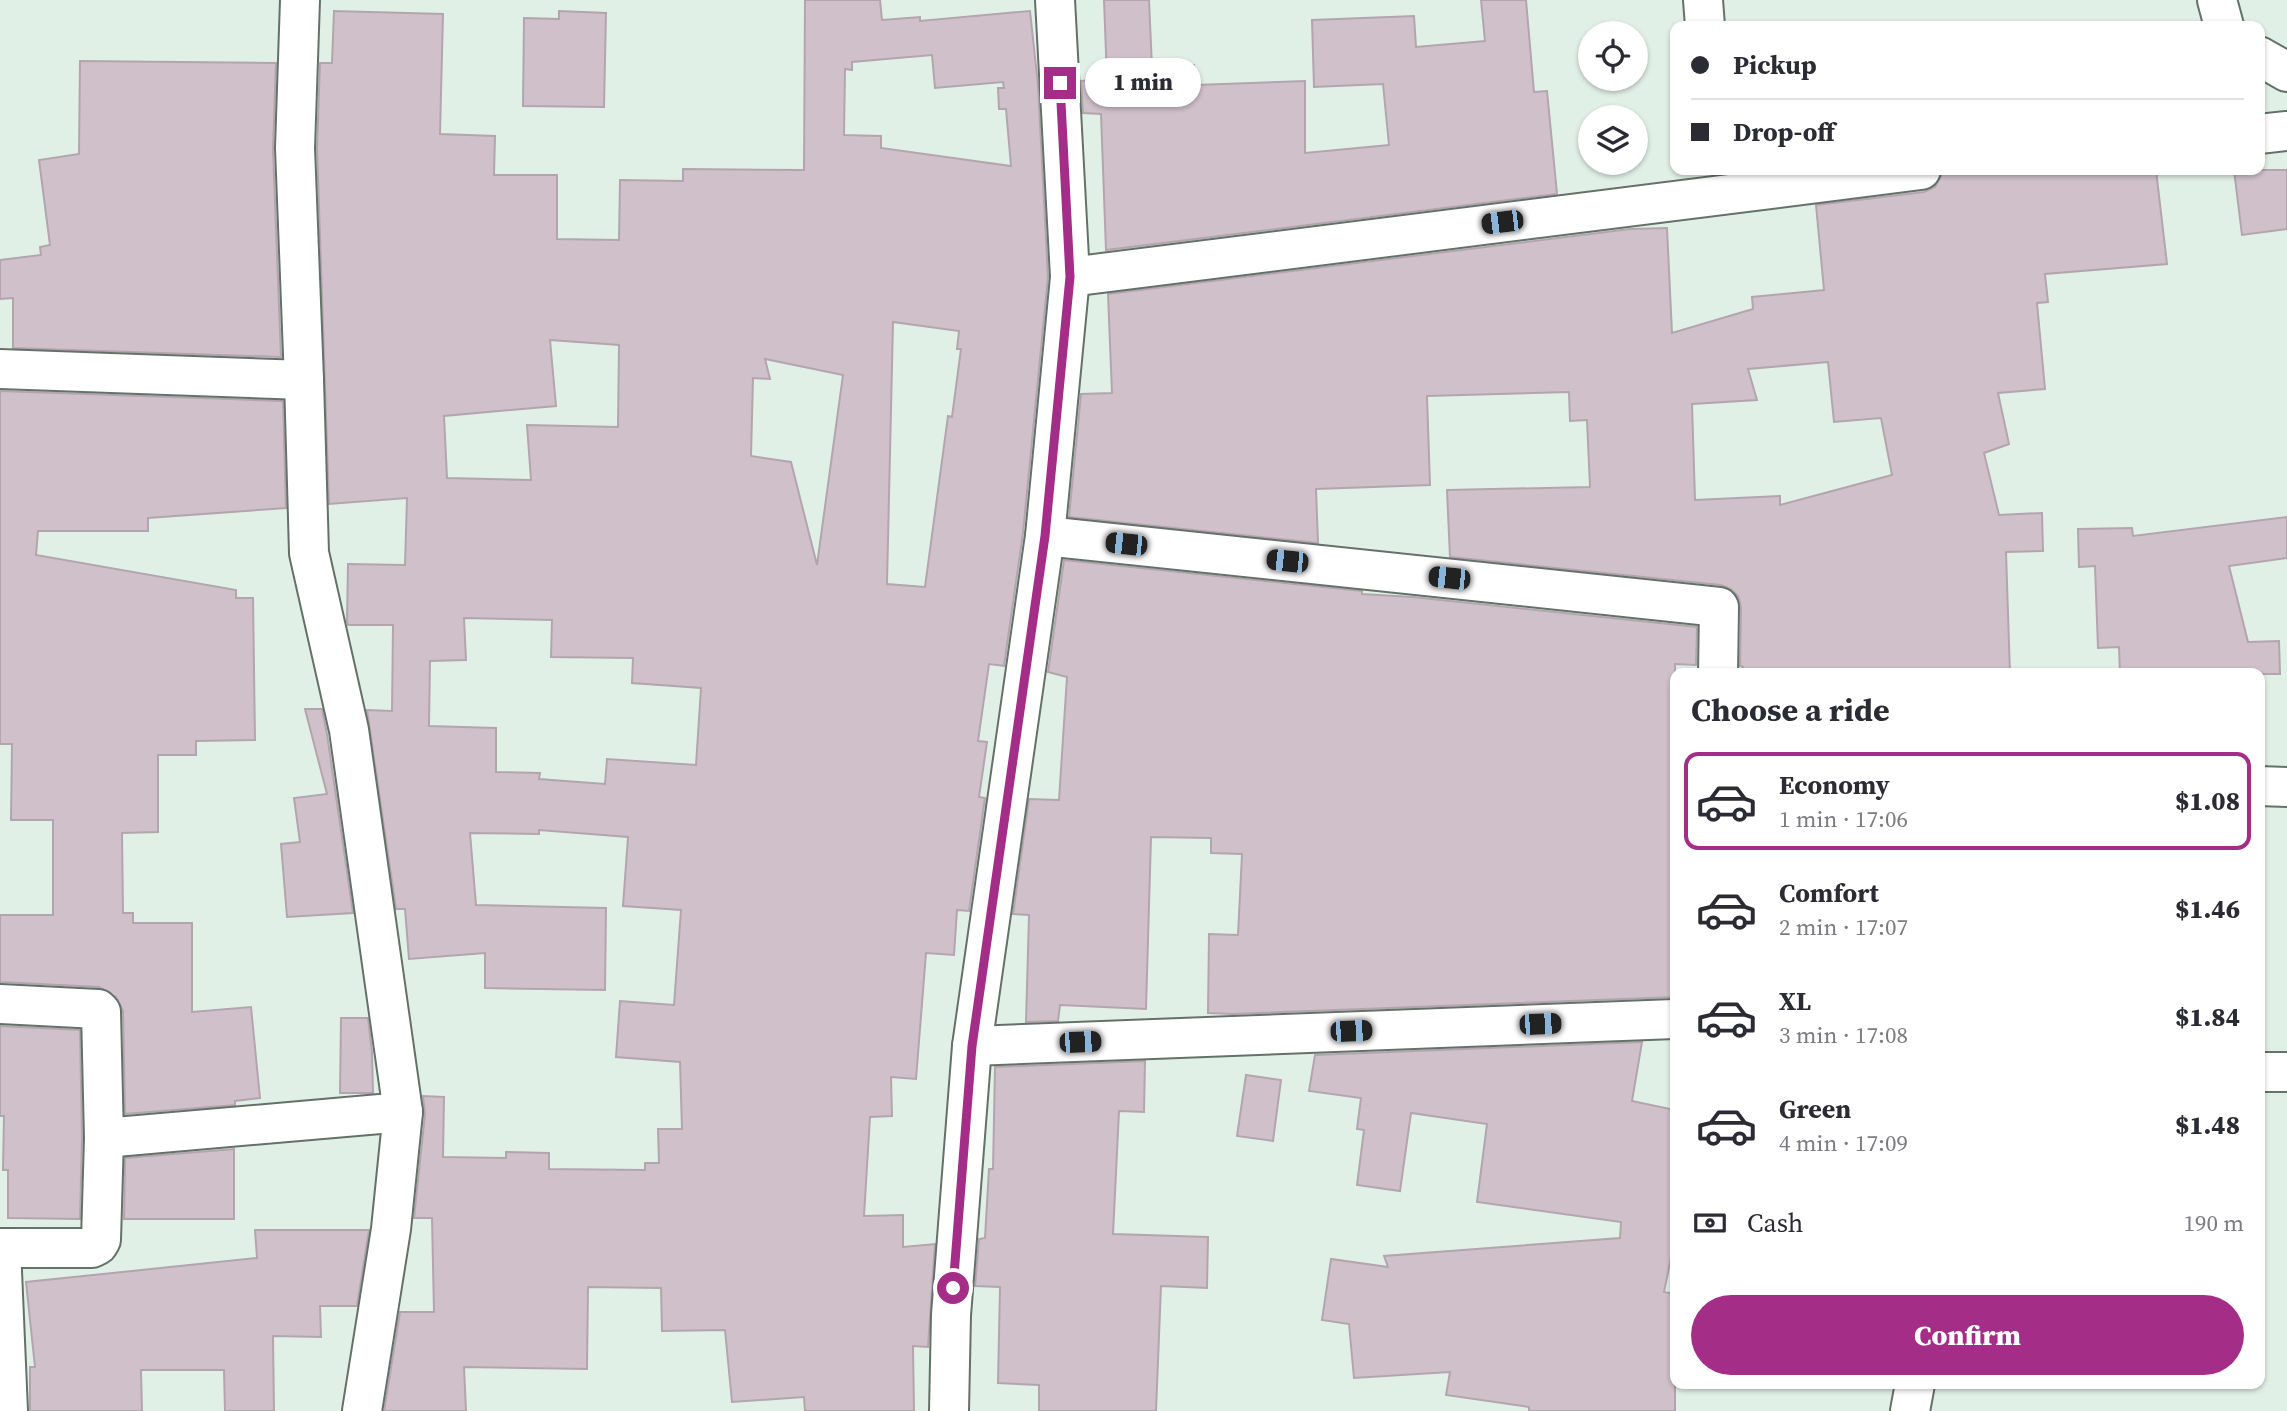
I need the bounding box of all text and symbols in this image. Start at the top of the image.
map controls [1578,21,1648,175]
button: locate [1578,21,1648,91]
text: Pickup [1733,47,1817,83]
callout: 1 min [1084,58,1200,108]
text: 1 min [1113,66,1173,98]
route end [1044,67,1076,99]
button: layers [1578,105,1648,175]
text: Drop-off [1733,114,1835,150]
car [1480,209,1525,235]
car [1105,531,1148,557]
car [1266,548,1309,574]
car [1428,565,1471,591]
text: Choose a ride [1691,688,1890,732]
text: Economy [1779,767,1890,803]
icon: car [1695,770,1758,833]
text: $1.08 [2175,783,2240,819]
text: 1 min · 17:06 [1779,803,1908,835]
text: Comfort [1779,875,1879,911]
icon: car [1695,878,1758,941]
text: $1.46 [2175,891,2240,927]
text: 2 min · 17:07 [1779,911,1908,943]
text: XL [1779,983,1811,1019]
icon: car [1695,986,1758,1049]
text: $1.84 [2175,999,2240,1035]
car [1519,1013,1562,1035]
text: 3 min · 17:08 [1779,1019,1908,1051]
car [1330,1020,1373,1042]
car [1059,1031,1102,1053]
text: Green [1779,1091,1851,1127]
icon: car [1695,1094,1758,1157]
text: $1.48 [2175,1107,2240,1143]
text: 4 min · 17:09 [1779,1127,1908,1159]
icon: cash [1691,1204,1729,1242]
text: Cash [1747,1205,1803,1241]
text: 190 m [2183,1207,2244,1239]
route start [937,1272,969,1304]
button: Confirm [1691,1295,2244,1375]

